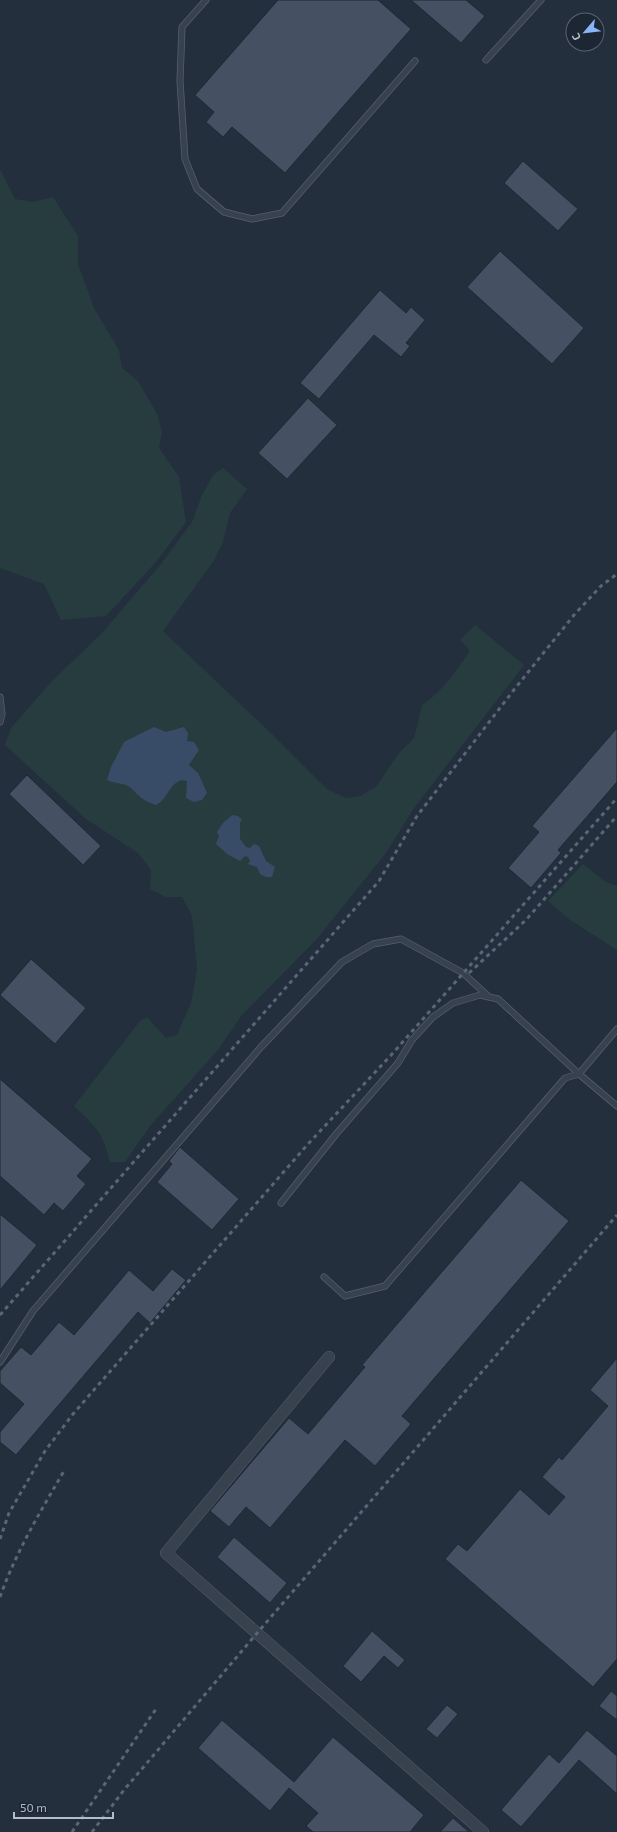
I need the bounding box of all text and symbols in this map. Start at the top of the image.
north arrow [565,12,605,52]
text: С [568,31,583,43]
scale bar [14,1794,113,1820]
text: 50 m [20,1800,47,1814]

